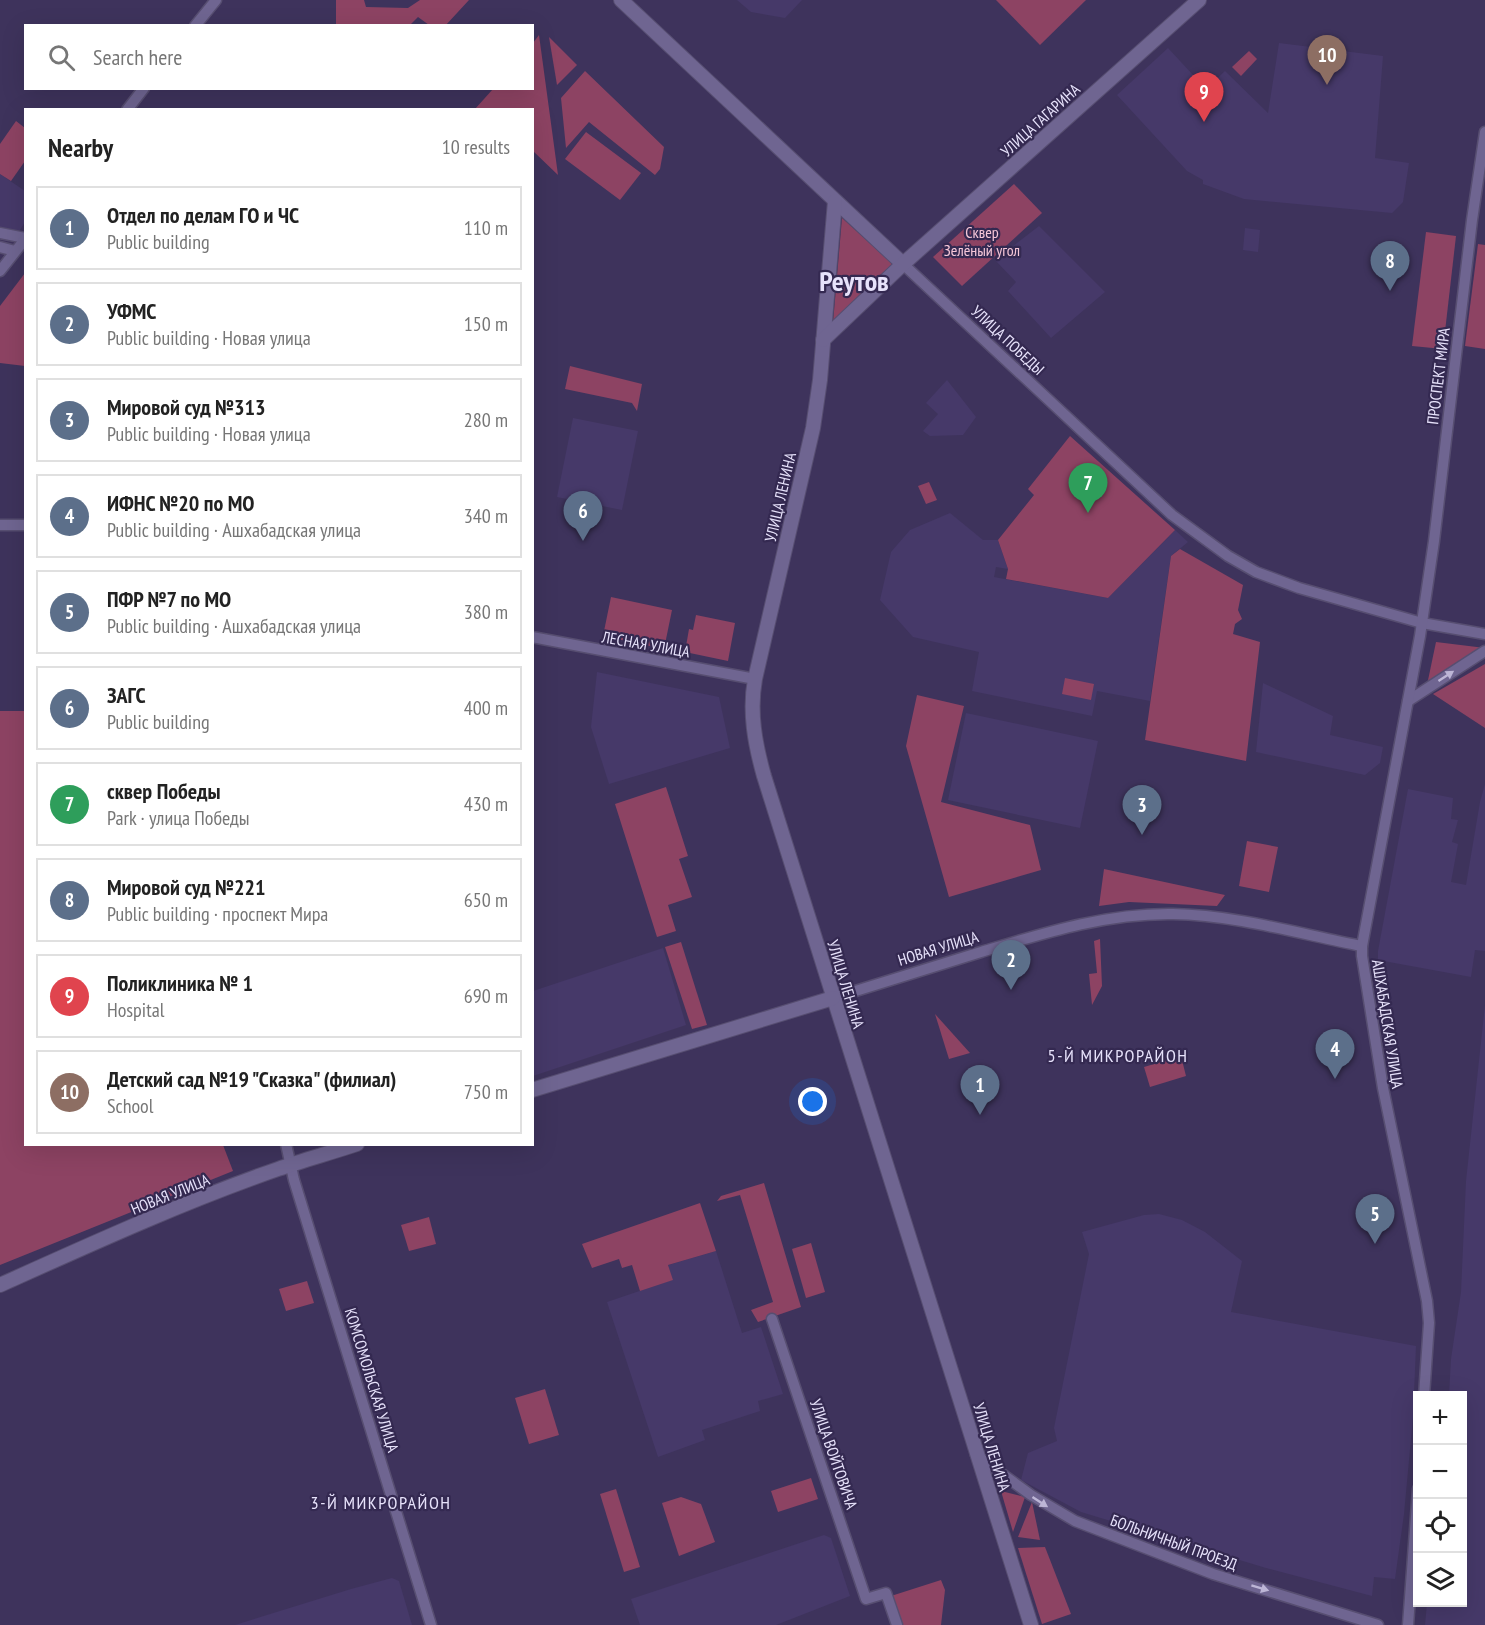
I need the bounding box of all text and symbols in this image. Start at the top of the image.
search box [24,24,534,90]
pin: 10 [1308,36,1346,85]
icon: search [45,41,78,74]
text: Search here [93,43,182,71]
pin: 9 [1184,72,1224,122]
street label: УЛИЦА ГАГАРИНА [996,79,1084,161]
text: Nearby [48,131,113,164]
text: 10 results [442,134,510,160]
text: Отдел по делам ГО и ЧС [107,201,299,229]
text: 1 [65,215,74,241]
text: 110 m [464,215,508,241]
park label: Сквер Зелёный угол [944,222,1020,260]
text: Public building [107,229,210,255]
pin: 8 [1370,242,1410,291]
district label: Реутов [819,262,889,299]
text: УФМС [107,297,156,325]
street label: УЛИЦА ПОБЕДЫ [967,301,1049,379]
text: 2 [65,311,74,337]
text: 150 m [464,311,508,337]
text: Public building · Новая улица [107,325,311,351]
street label: ПРОСПЕКТ МИРА [1422,326,1454,426]
text: Мировой суд №313 [107,393,266,421]
text: 3 [65,407,74,433]
text: 280 m [464,407,508,433]
text: Public building · Новая улица [107,421,311,447]
street label: УЛИЦА ЛЕНИНА [760,450,800,544]
pin: 7 [1068,464,1108,513]
text: ИФНС №20 по МО [107,489,255,517]
pin: 6 [564,492,602,541]
text: 4 [65,503,74,529]
text: 340 m [464,503,508,529]
text: Public building · Ашхабадская улица [107,517,361,543]
text: ПФР №7 по МО [107,585,231,613]
text: 5 [65,599,74,625]
text: 380 m [464,599,508,625]
text: Public building · Ашхабадская улица [107,613,361,639]
street label: ЛЕСНАЯ УЛИЦА [599,626,692,662]
one-way arrow [1438,670,1454,681]
text: ЗАГС [107,681,146,709]
text: 6 [65,695,74,721]
text: 400 m [464,695,508,721]
text: Public building [107,709,210,735]
text: сквер Победы [107,777,221,805]
pin: 3 [1122,786,1162,835]
text: 7 [65,791,74,817]
text: 430 m [464,791,508,817]
text: Park · улица Победы [107,805,250,831]
text: Мировой суд №221 [107,873,266,901]
text: 8 [65,887,74,913]
text: 650 m [464,887,508,913]
text: Public building · проспект Мира [107,901,328,927]
street label: НОВАЯ УЛИЦА [895,926,981,970]
street label: УЛИЦА ЛЕНИНА [823,937,869,1031]
pin: 2 [992,940,1030,990]
street label: АШХАБАДСКАЯ УЛИЦА [1368,958,1408,1090]
text: Поликлиника № 1 [107,969,253,997]
text: 9 [65,983,74,1009]
text: 690 m [464,983,508,1009]
text: Hospital [107,997,164,1023]
pin: 4 [1316,1030,1354,1079]
district label: 5-Й МИКРОРАЙОН [1048,1044,1188,1067]
text: Детский сад №19 "Сказка" (филиал) [107,1065,396,1093]
pin: 1 [960,1066,1000,1115]
text: 10 [60,1079,79,1105]
text: 750 m [464,1079,508,1105]
your location [798,1087,827,1116]
text: School [107,1093,153,1119]
street label: НОВАЯ УЛИЦА [128,1169,213,1219]
pin: 5 [1356,1194,1394,1244]
street label: КОМСОМОЛЬСКАЯ УЛИЦА [341,1305,404,1455]
map controls [1413,1391,1467,1607]
button: + [1413,1391,1467,1445]
street label: УЛИЦА ВОЙТОВИЧА [806,1396,862,1512]
street label: УЛИЦА ЛЕНИНА [969,1400,1015,1494]
button: − [1413,1445,1467,1499]
district label: 3-Й МИКРОРАЙОН [311,1491,451,1514]
one-way arrow [1032,1496,1048,1507]
button: locate [1413,1499,1467,1553]
street label: БОЛЬНИЧНЫЙ ПРОЕЗД [1108,1510,1240,1574]
button: layers [1413,1553,1467,1607]
one-way arrow [1251,1584,1269,1593]

